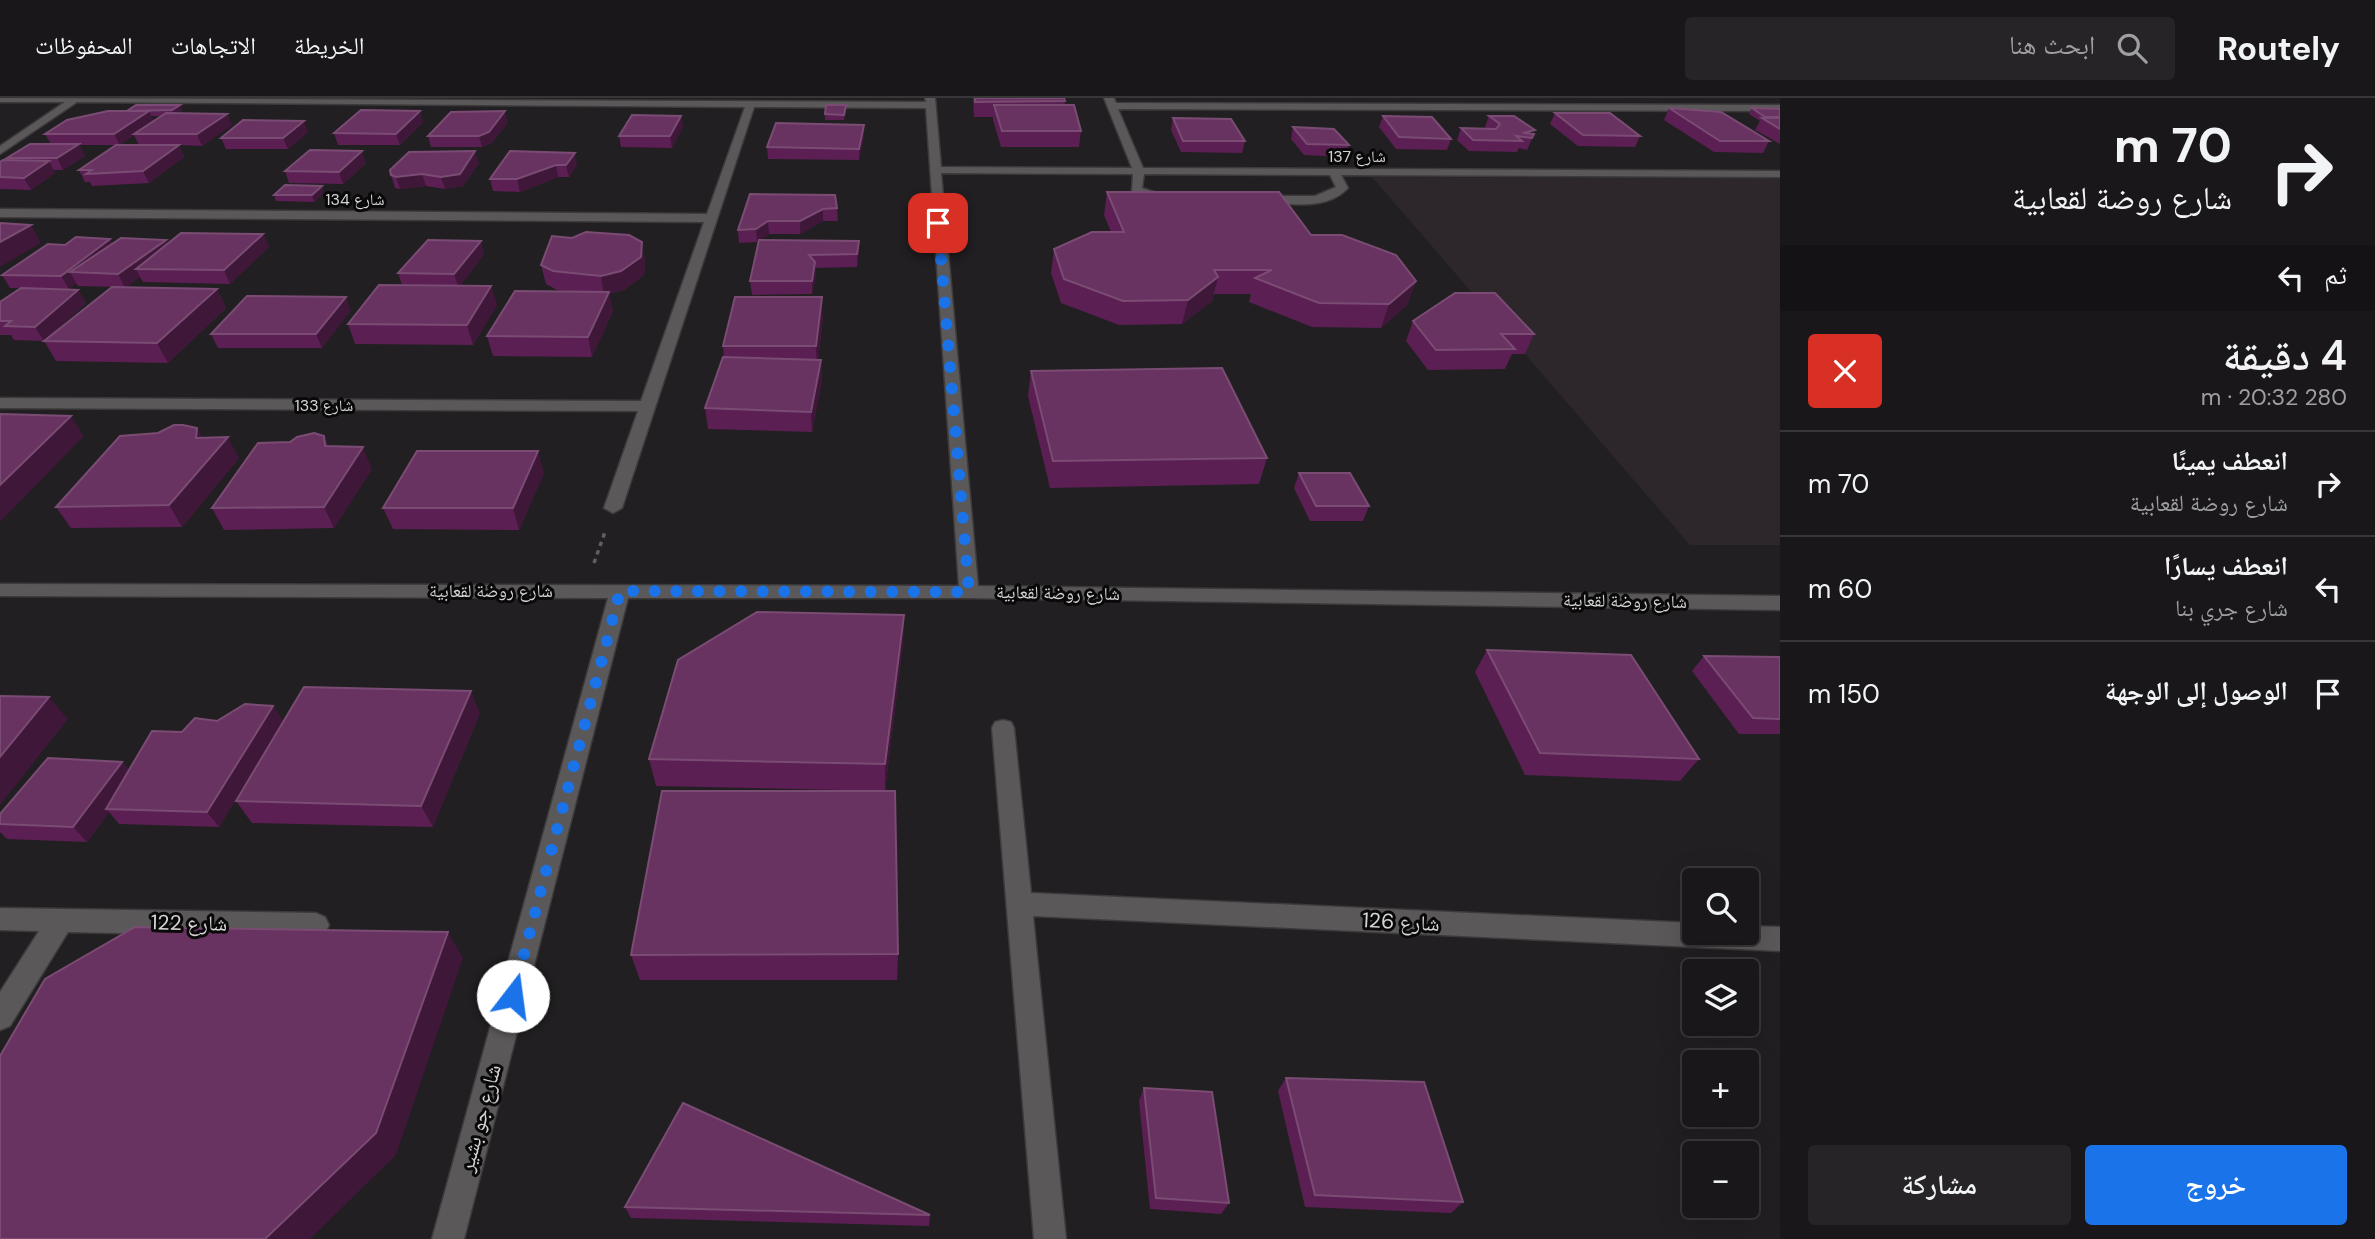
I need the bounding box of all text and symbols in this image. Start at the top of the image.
search box [1685,17,2175,80]
text: Routely [2217,27,2340,70]
text: ابحث هنا [2009,28,2095,62]
icon: search [2113,29,2151,67]
text: المحفوظات [35,30,133,61]
text: الاتجاهات [171,30,256,61]
text: الخريطة [294,30,365,61]
text: 70 m [2114,113,2232,177]
icon: right [2256,126,2347,217]
street label: شارع 137 [1328,146,1386,167]
text: شارع روضة لقعابية [2012,177,2232,219]
street label: شارع 134 [326,189,384,210]
pin [908,193,968,253]
icon: arrive [919,204,957,242]
text: ثم [2324,258,2347,292]
icon: left [2272,259,2310,297]
text: 4 دقيقة [2223,328,2347,383]
button: close [1808,334,1882,408]
text: 280 m · 20:32 [2201,382,2347,412]
street label: شارع 133 [295,395,353,416]
text: انعطف يمينًا [2172,444,2288,478]
icon: right [2309,465,2347,503]
text: 70 m [1808,467,1869,501]
text: شارع روضة لقعابية [2130,488,2288,518]
text: انعطف يسارًا [2164,549,2288,583]
icon: left [2309,570,2347,608]
text: 60 m [1808,572,1872,606]
street label: شارع روضة لقعابية [429,579,553,603]
street label: شارع روضة لقعابية [996,580,1120,606]
street label: شارع روضة لقعابية [1563,588,1687,614]
text: شارع جري بنا [2175,593,2288,623]
text: الوصول إلى الوجهة [2105,674,2288,708]
icon: arrive [2309,675,2347,713]
text: 150 m [1808,677,1880,711]
map controls [1682,868,1759,1218]
button: search [1682,868,1759,945]
street label: شارع 126 [1362,906,1440,938]
street label: شارع 122 [151,908,227,938]
position arrow [476,959,550,1033]
button: layers [1682,959,1759,1036]
button: + [1682,1050,1759,1127]
street label: شارع جو بشير [452,1061,508,1176]
button: − [1682,1141,1759,1218]
button: مشاركة [1808,1145,2071,1225]
button: خروج [2085,1145,2347,1225]

